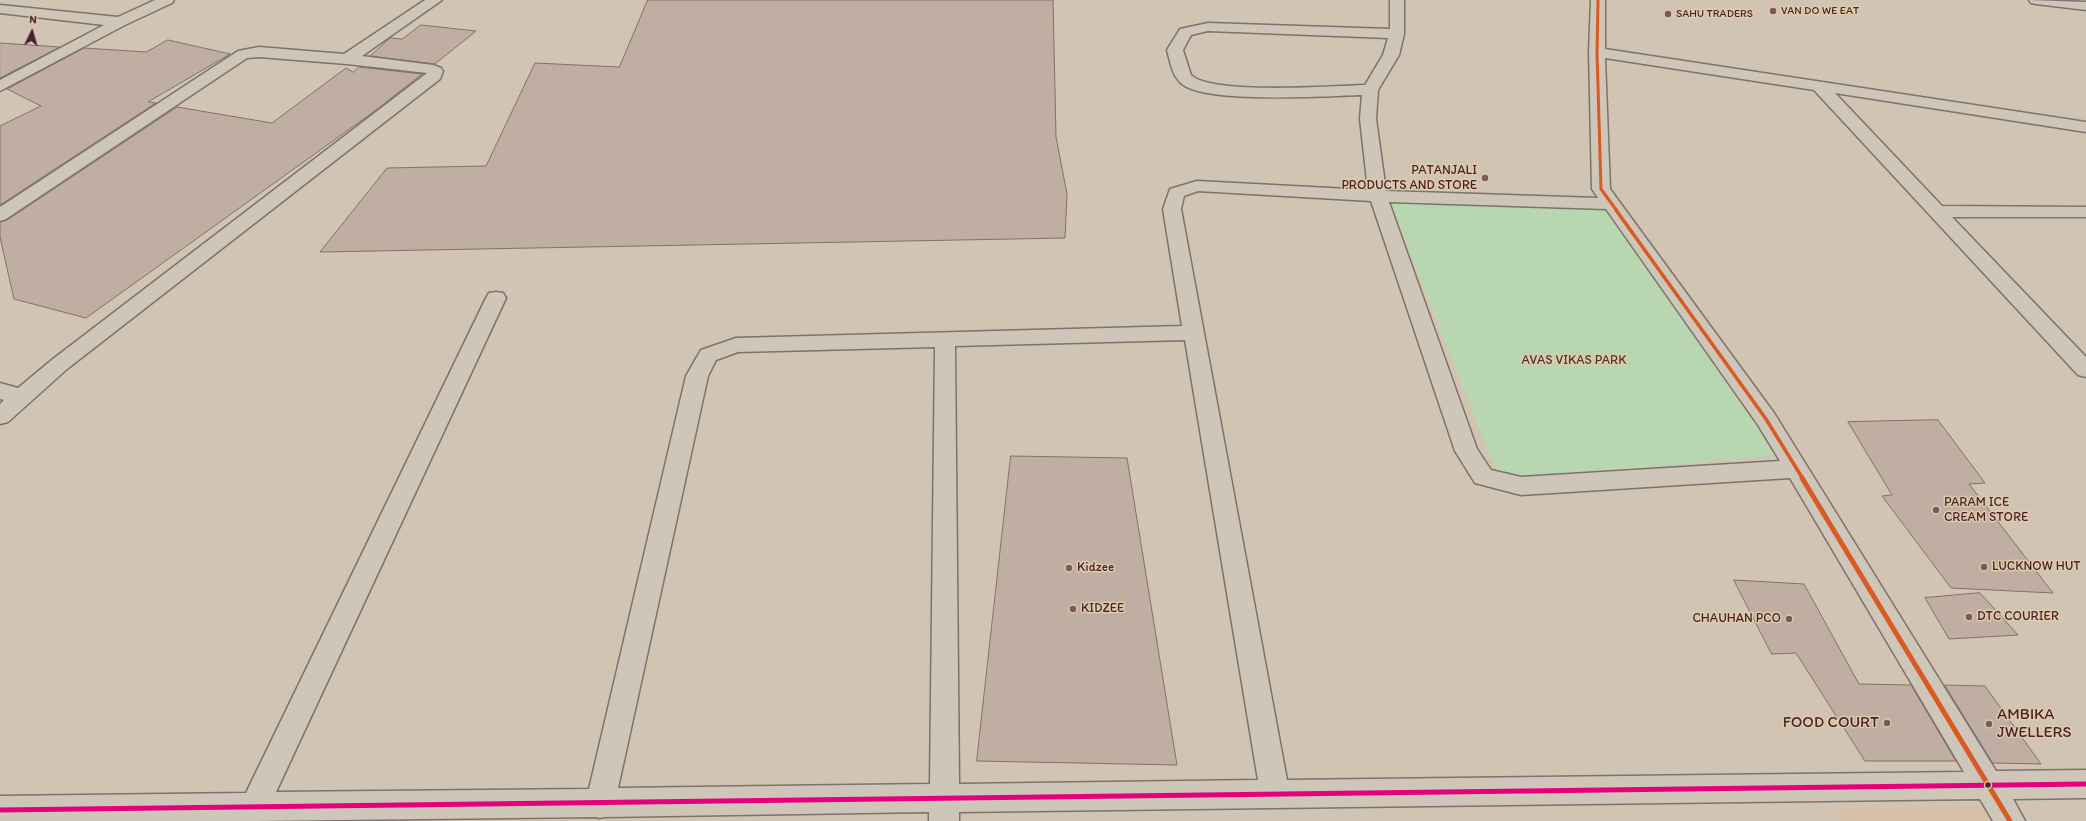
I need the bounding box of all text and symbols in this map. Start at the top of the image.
place label: VAN DO WE EAT [1781,4,1859,18]
marker: VAN DO WE EAT [1768,6,1778,16]
place label: SAHU TRADERS [1676,7,1753,21]
marker: SAHU TRADERS [1663,9,1673,19]
north arrow [12,12,52,52]
text: N [29,13,37,26]
place label: PATANJALI PRODUCTS AND STORE [1341,163,1477,194]
marker: PATANJALI PRODUCTS AND STORE [1480,173,1490,183]
park label: AVAS VIKAS PARK [1522,353,1626,369]
place label: PARAM ICE CREAM STORE [1944,495,2028,526]
marker: PARAM ICE CREAM STORE [1931,505,1941,515]
place label: LUCKNOW HUT [1992,559,2081,575]
place label: Kidzee [1077,560,1114,576]
marker: LUCKNOW HUT [1979,562,1989,572]
marker: Kidzee [1064,563,1074,573]
place label: KIDZEE [1081,601,1124,617]
marker: KIDZEE [1068,604,1078,614]
place label: DTC COURIER [1977,609,2059,625]
place label: CHAUHAN PCO [1692,611,1781,627]
marker: DTC COURIER [1964,612,1974,622]
marker: CHAUHAN PCO [1784,614,1794,624]
place label: AMBIKA JWELLERS [1997,705,2071,743]
place label: FOOD COURT [1783,713,1879,733]
marker: FOOD COURT [1882,718,1892,728]
marker: AMBIKA JWELLERS [1984,719,1994,729]
unlabelled marker [1983,780,1993,790]

